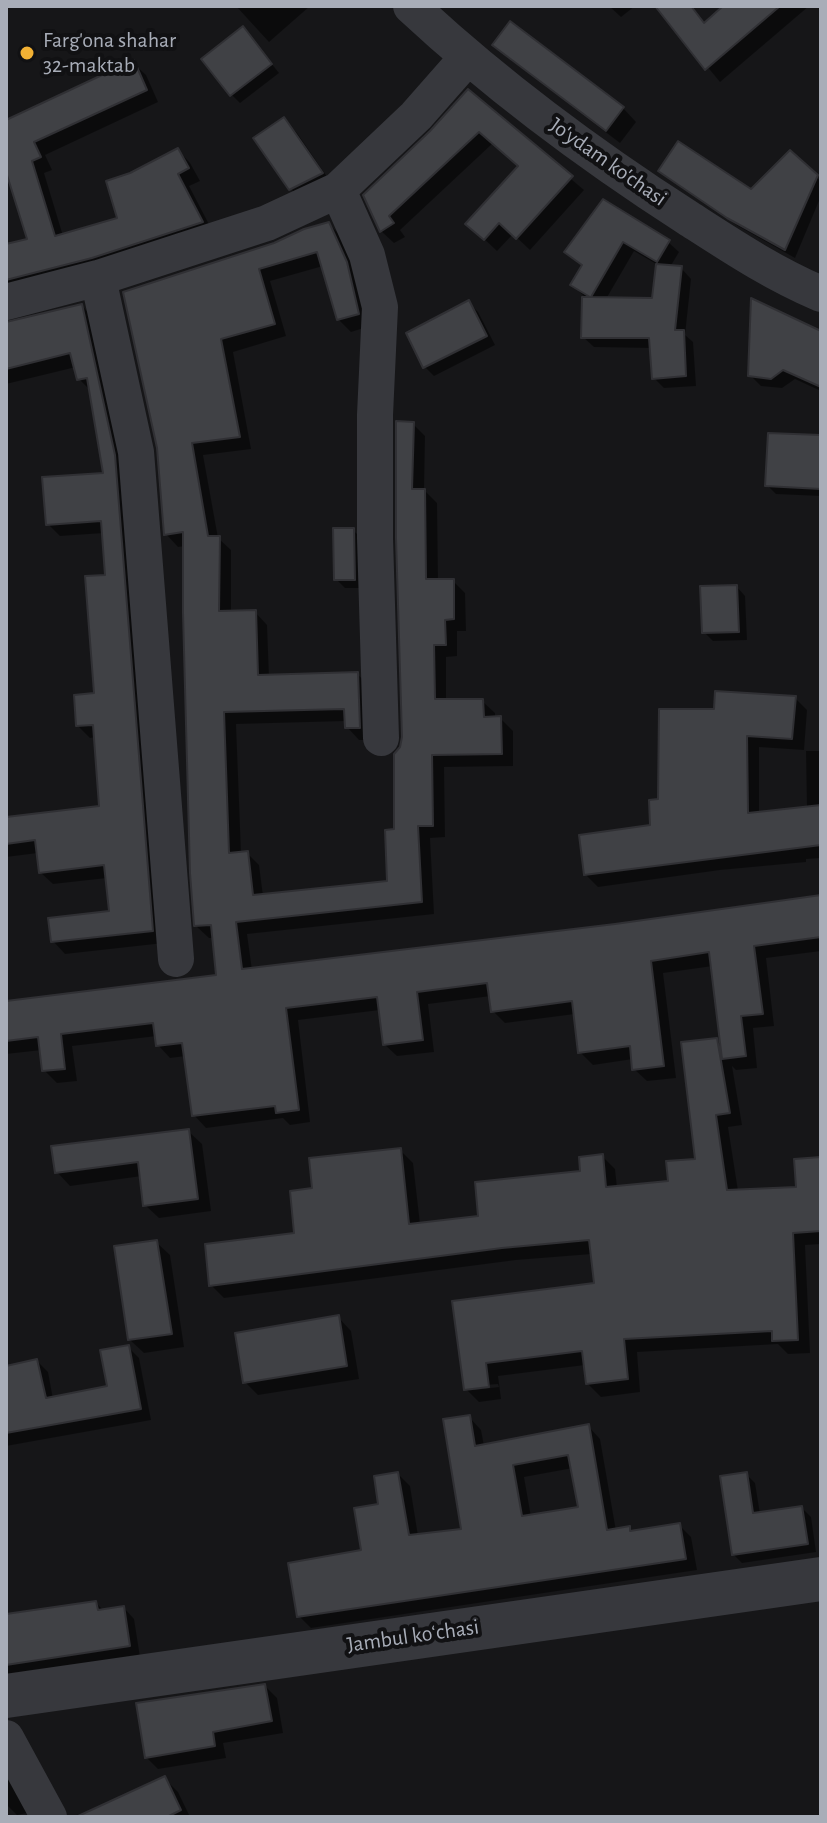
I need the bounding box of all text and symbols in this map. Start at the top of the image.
place label: Farg'ona shahar 32-maktab [43,27,176,78]
marker: Farg'ona shahar 32-maktab [18,44,36,62]
street label: Jo'ydam ko'chasi [544,112,672,212]
street label: Jambul koʻchasi [345,1614,481,1658]

